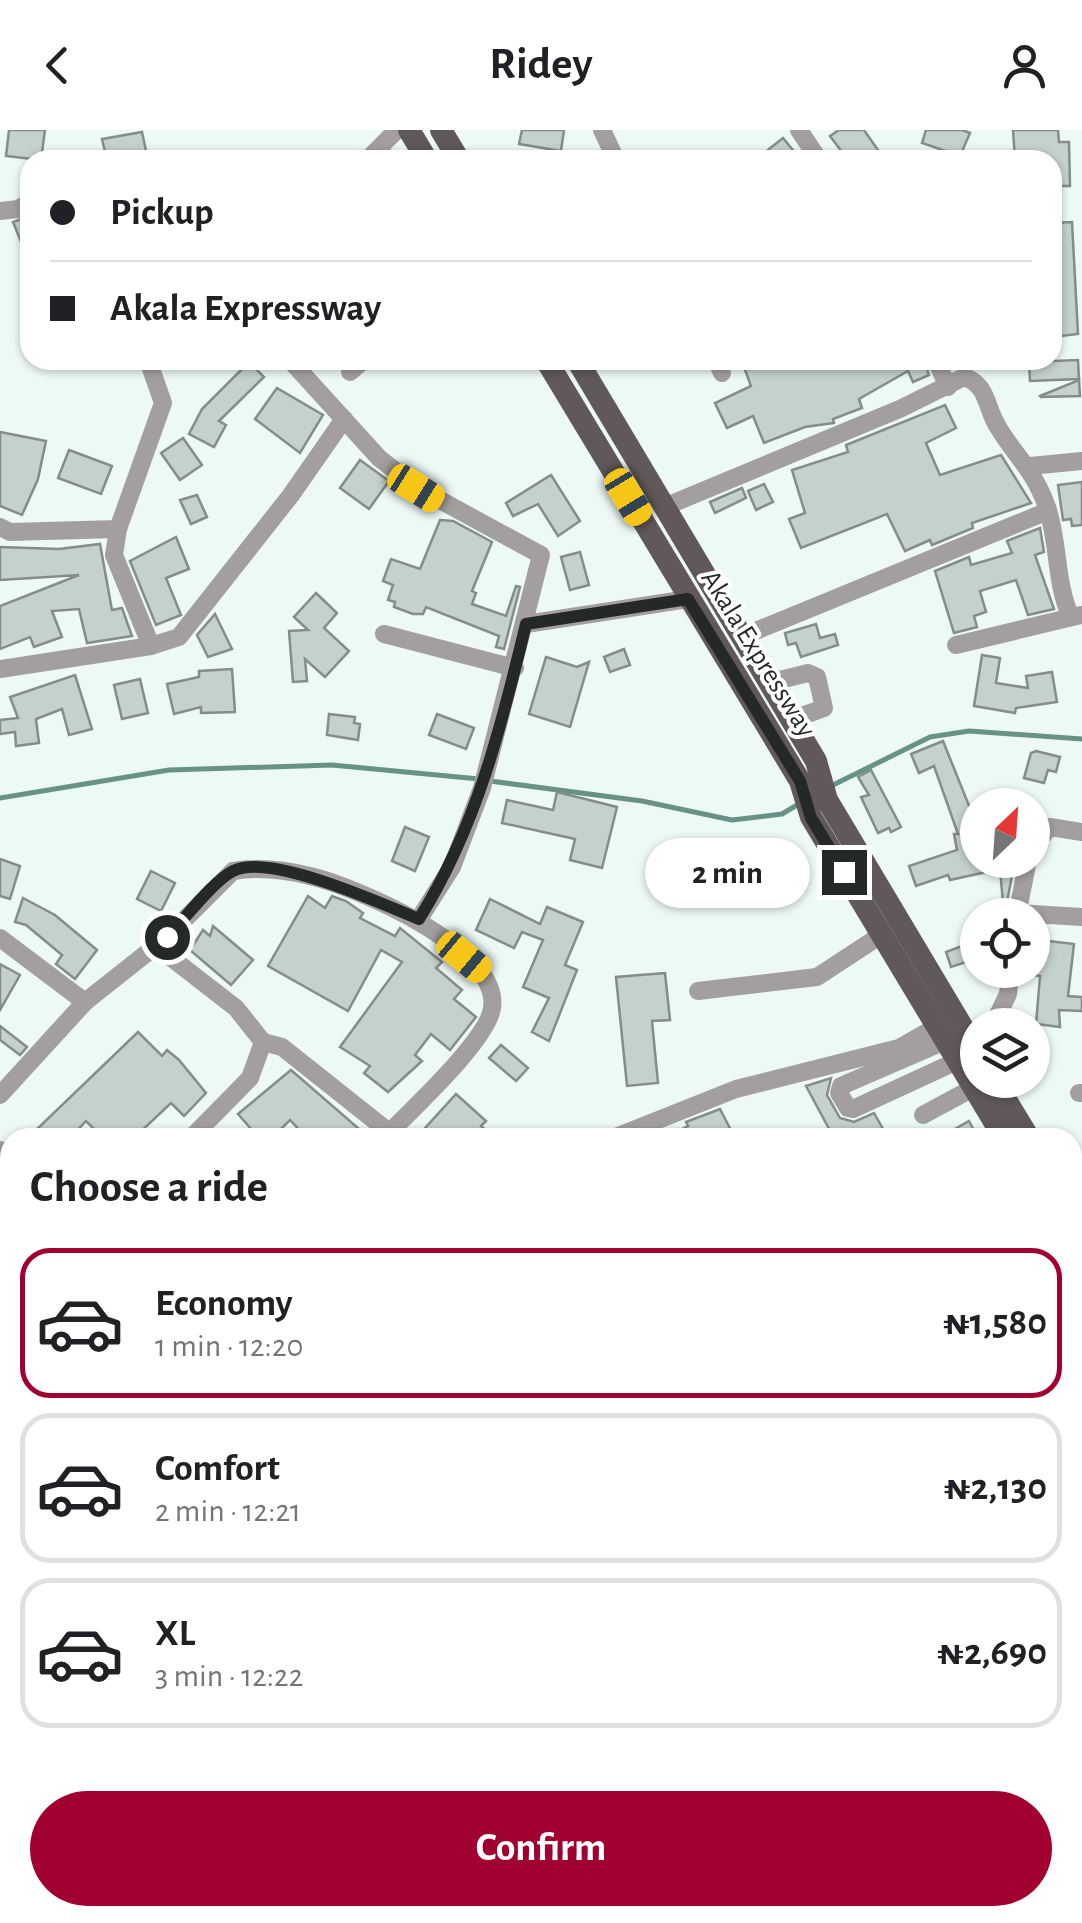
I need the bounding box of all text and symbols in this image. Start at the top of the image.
icon: back [30,38,85,93]
icon: person [997,38,1052,93]
text: Ridey [489,42,593,87]
text: Pickup [110,194,214,232]
text: Akala Expressway [110,290,381,328]
car [383,459,449,517]
car [600,464,656,530]
street label: Akala Expressway [696,566,821,742]
north arrow [960,788,1050,878]
map controls [960,788,1050,1098]
callout: 2 min [644,837,809,907]
route end [822,850,867,895]
text: 2 min [692,857,763,889]
button: locate [960,898,1050,988]
route start [145,915,190,960]
car [431,926,497,988]
button: layers [960,1008,1050,1098]
text: Choose a ride [30,1165,268,1210]
icon: car [35,1278,125,1368]
text: Economy [155,1285,293,1323]
text: ₦1,580 [943,1304,1047,1342]
text: 1 min · 12:20 [155,1330,303,1362]
icon: car [35,1443,125,1533]
text: Comfort [155,1450,280,1488]
text: ₦2,130 [944,1469,1047,1507]
text: 2 min · 12:21 [155,1495,301,1527]
icon: car [35,1608,125,1698]
text: XL [155,1615,195,1653]
text: ₦2,690 [937,1634,1047,1672]
text: 3 min · 12:22 [155,1660,303,1692]
button: Confirm [30,1791,1052,1906]

